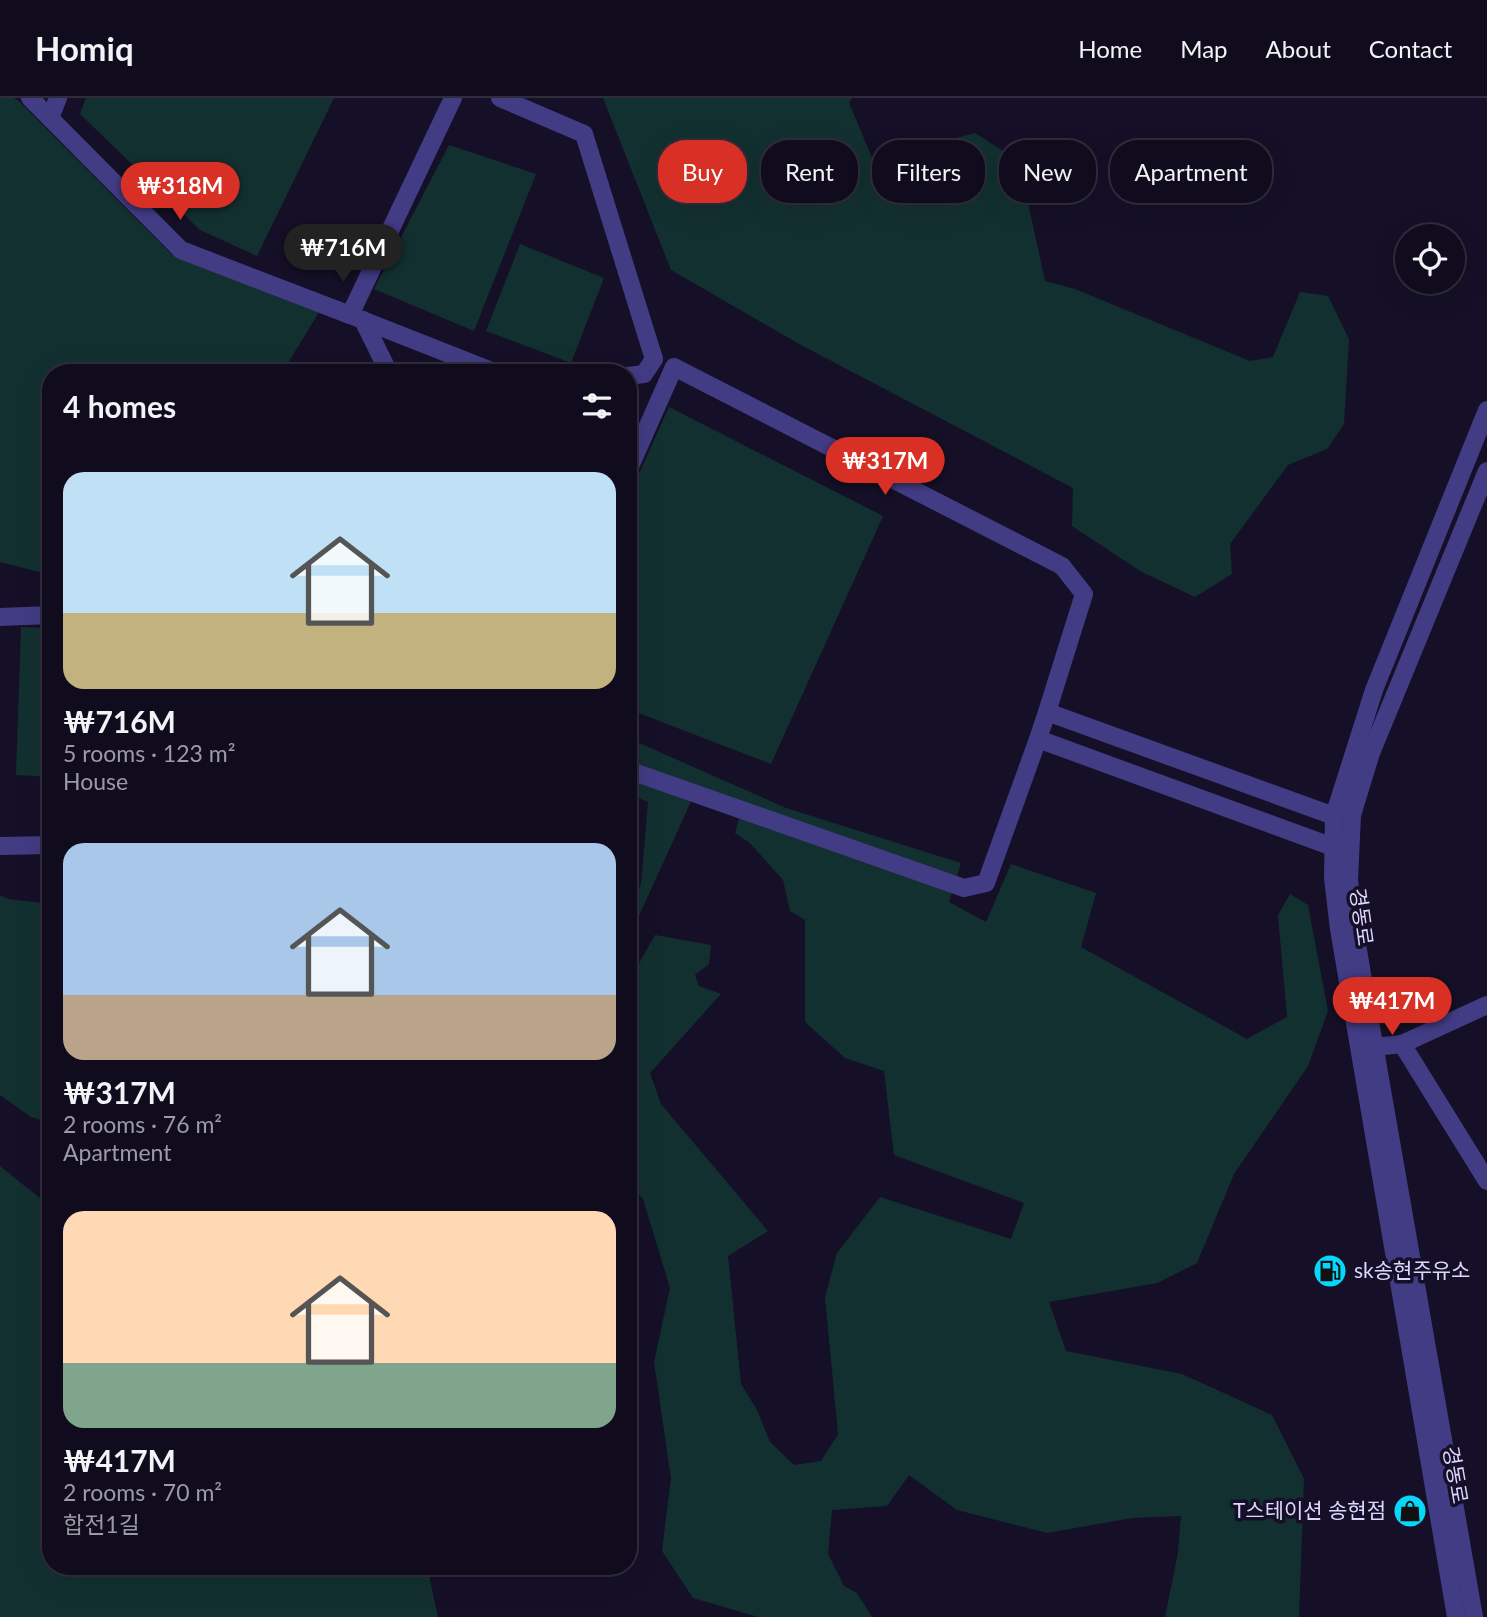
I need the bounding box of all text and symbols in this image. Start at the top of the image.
text: Homiq [35,28,134,68]
text: Home [1078,34,1142,63]
text: Map [1180,34,1228,63]
text: About [1266,34,1331,63]
text: Contact [1369,34,1452,63]
chip: Buy [658,140,747,203]
chip: Rent [761,140,858,203]
chip: Filters [872,140,985,203]
chip: New [999,140,1096,203]
chip: Apartment [1110,140,1272,203]
pin: ₩318M [131,162,229,222]
text: ₩318M [137,171,223,199]
map controls [1395,224,1465,294]
button: locate [1395,224,1465,294]
pin: ₩716M [294,225,392,284]
text: ₩716M [300,233,386,261]
icon: filters [578,387,616,425]
text: 4 homes [63,388,176,424]
pin: ₩317M [836,438,934,497]
text: ₩317M [842,446,928,474]
icon: home [277,518,403,644]
text: ₩716M [63,703,176,739]
text: 5 rooms · 123 m² [63,739,235,767]
text: House [63,767,128,795]
street label: 경동로 [1346,886,1379,947]
icon: home [277,889,403,1015]
pin: ₩417M [1343,978,1441,1037]
text: ₩417M [1349,986,1435,1014]
text: ₩317M [63,1074,176,1110]
text: 2 rooms · 76 m² [63,1110,222,1138]
text: Apartment [63,1138,171,1166]
fuel station icon: sk송현주유소 [1311,1252,1349,1290]
icon: home [277,1257,403,1383]
place label: sk송현주유소 [1354,1257,1470,1282]
text: ₩417M [63,1442,176,1478]
street label: 경동로 [1439,1444,1474,1505]
text: 2 rooms · 70 m² [63,1478,222,1506]
shop icon: T스테이션 송현점 [1391,1492,1429,1530]
place label: T스테이션 송현점 [1233,1497,1386,1522]
text: 합전1길 [63,1510,140,1538]

